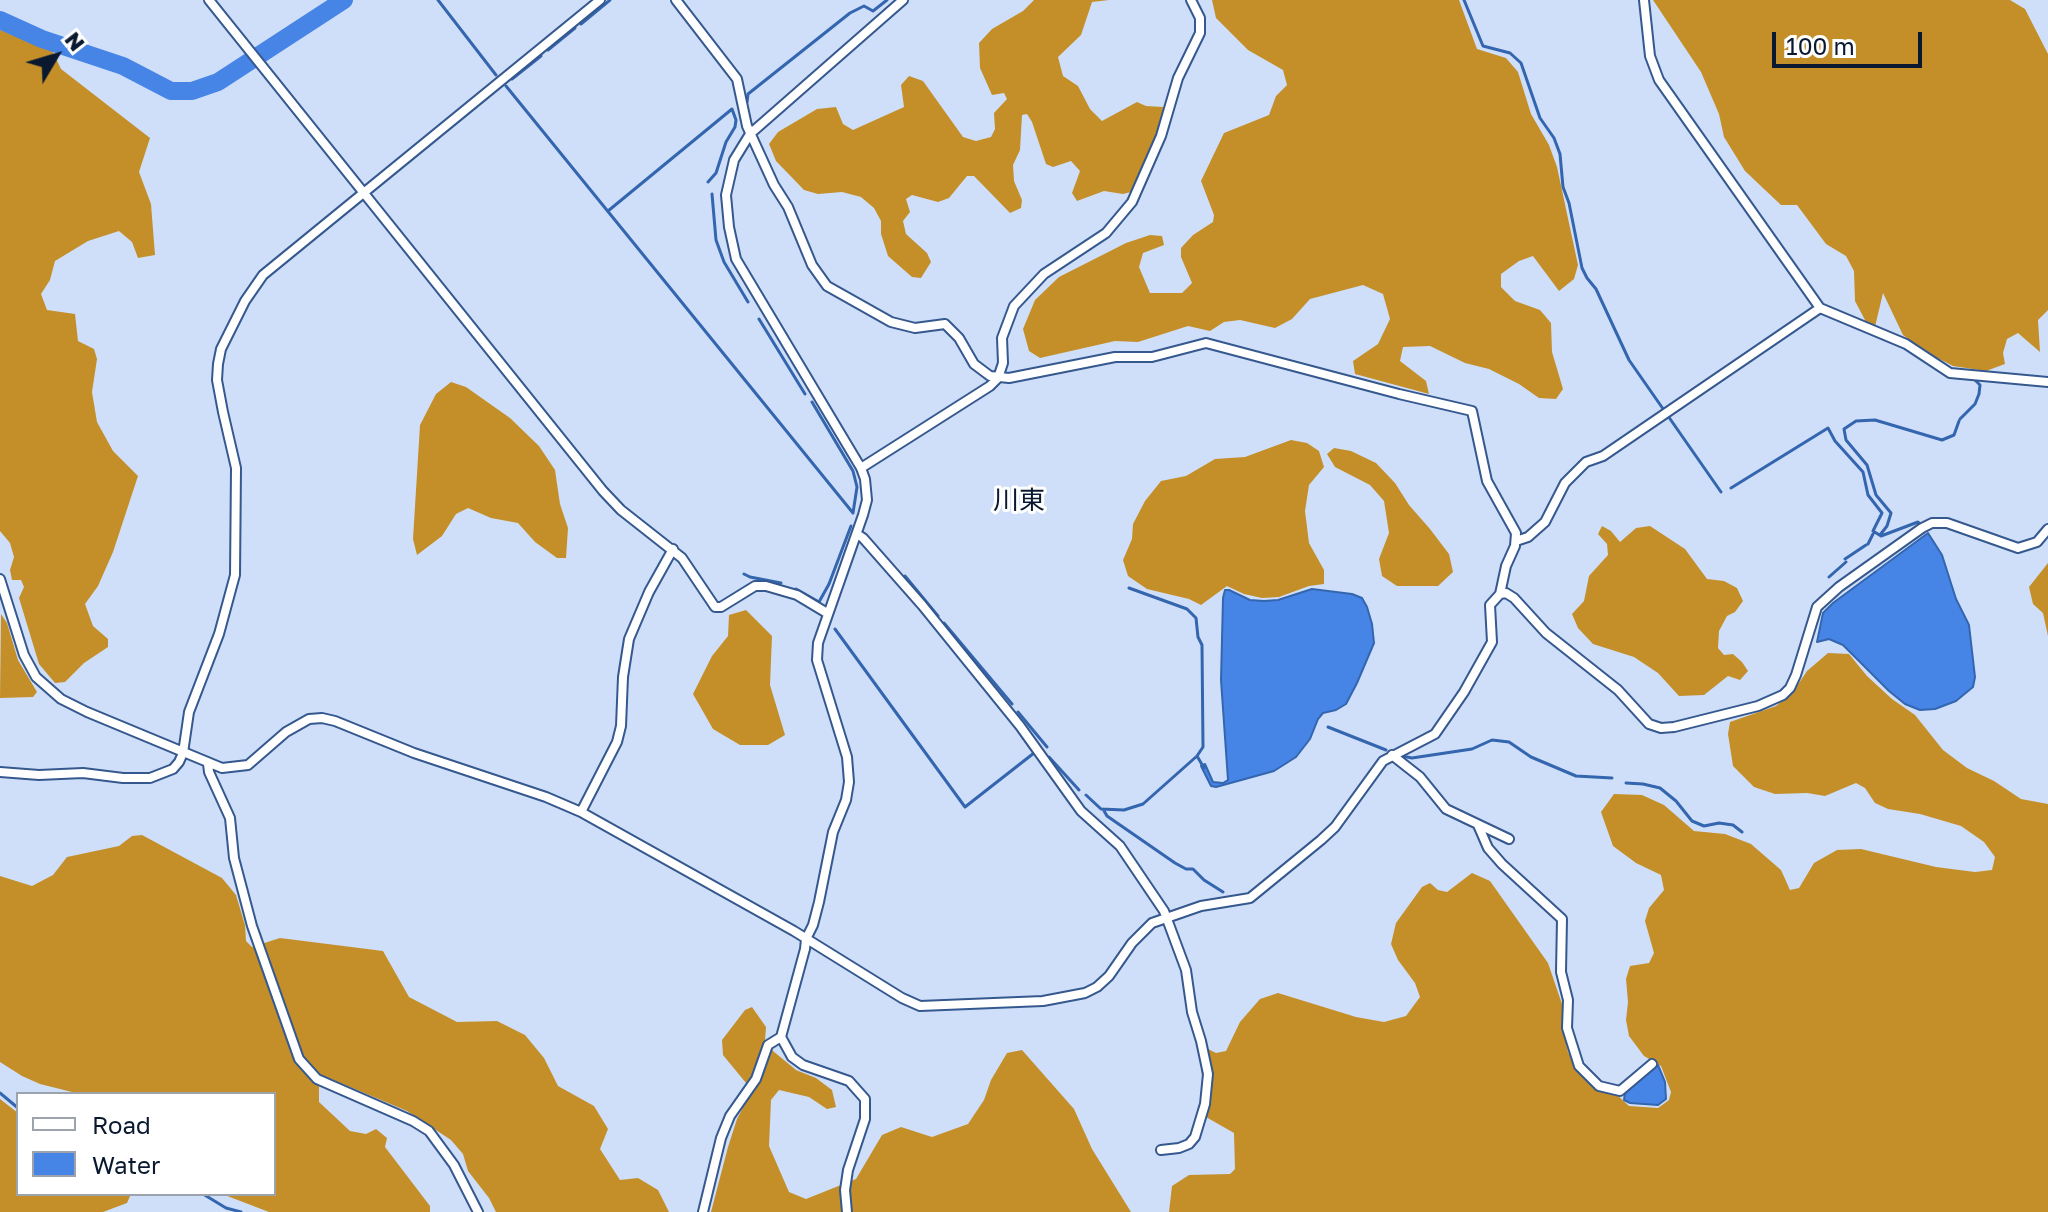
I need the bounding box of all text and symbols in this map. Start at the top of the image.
north arrow [16,16,96,96]
scale bar [1776,16,1926,66]
text: N [60,26,91,56]
text: 100 m [1786,31,1855,60]
district label: 川東 [993,485,1045,517]
legend [16,1092,276,1196]
text: Road [92,1110,151,1139]
text: Water [92,1150,160,1179]

